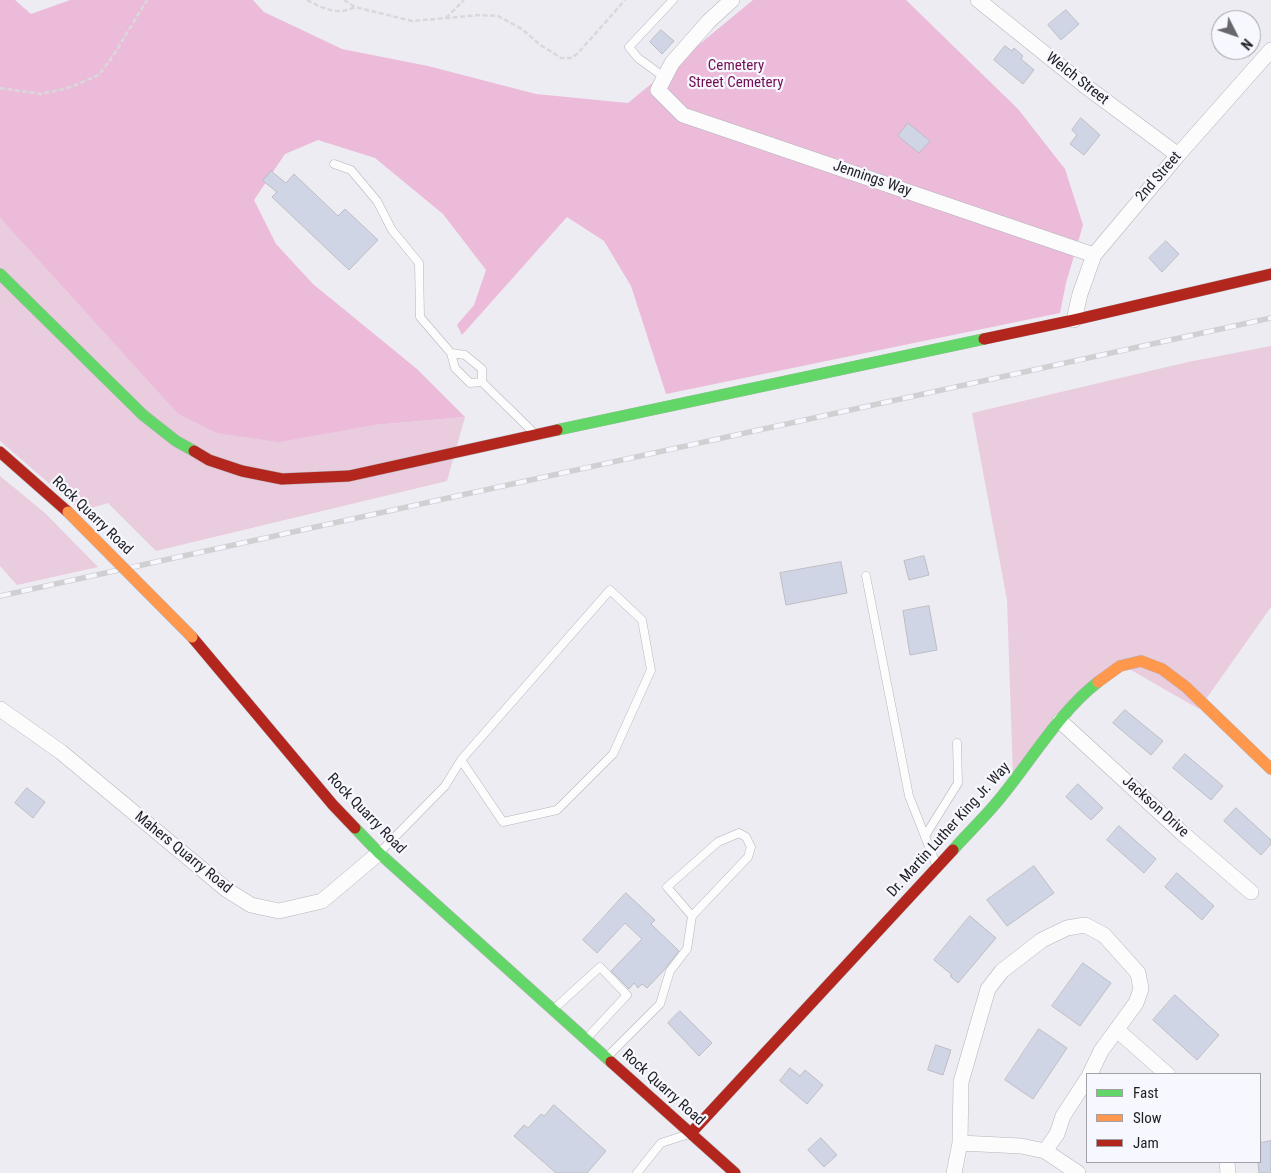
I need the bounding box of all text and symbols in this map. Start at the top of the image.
north arrow [1211,10,1261,60]
text: N [1238,36,1255,53]
street label: Welch Street [1042,49,1112,109]
park label: Cemetery Street Cemetery [689,57,783,92]
street label: 2nd Street [1132,148,1186,206]
street label: Jennings Way [830,157,914,201]
street label: Rock Quarry Road [48,473,136,559]
street label: Dr. Martin Luther King Jr. Way [884,759,1014,901]
street label: Rock Quarry Road [323,770,409,858]
street label: Jackson Drive [1118,772,1192,842]
street label: Mahers Quarry Road [131,808,235,898]
street label: Rock Quarry Road [618,1046,708,1130]
legend [1086,1073,1261,1163]
text: Fast [1133,1084,1158,1102]
text: Slow [1133,1109,1162,1127]
text: Jam [1133,1134,1159,1152]

